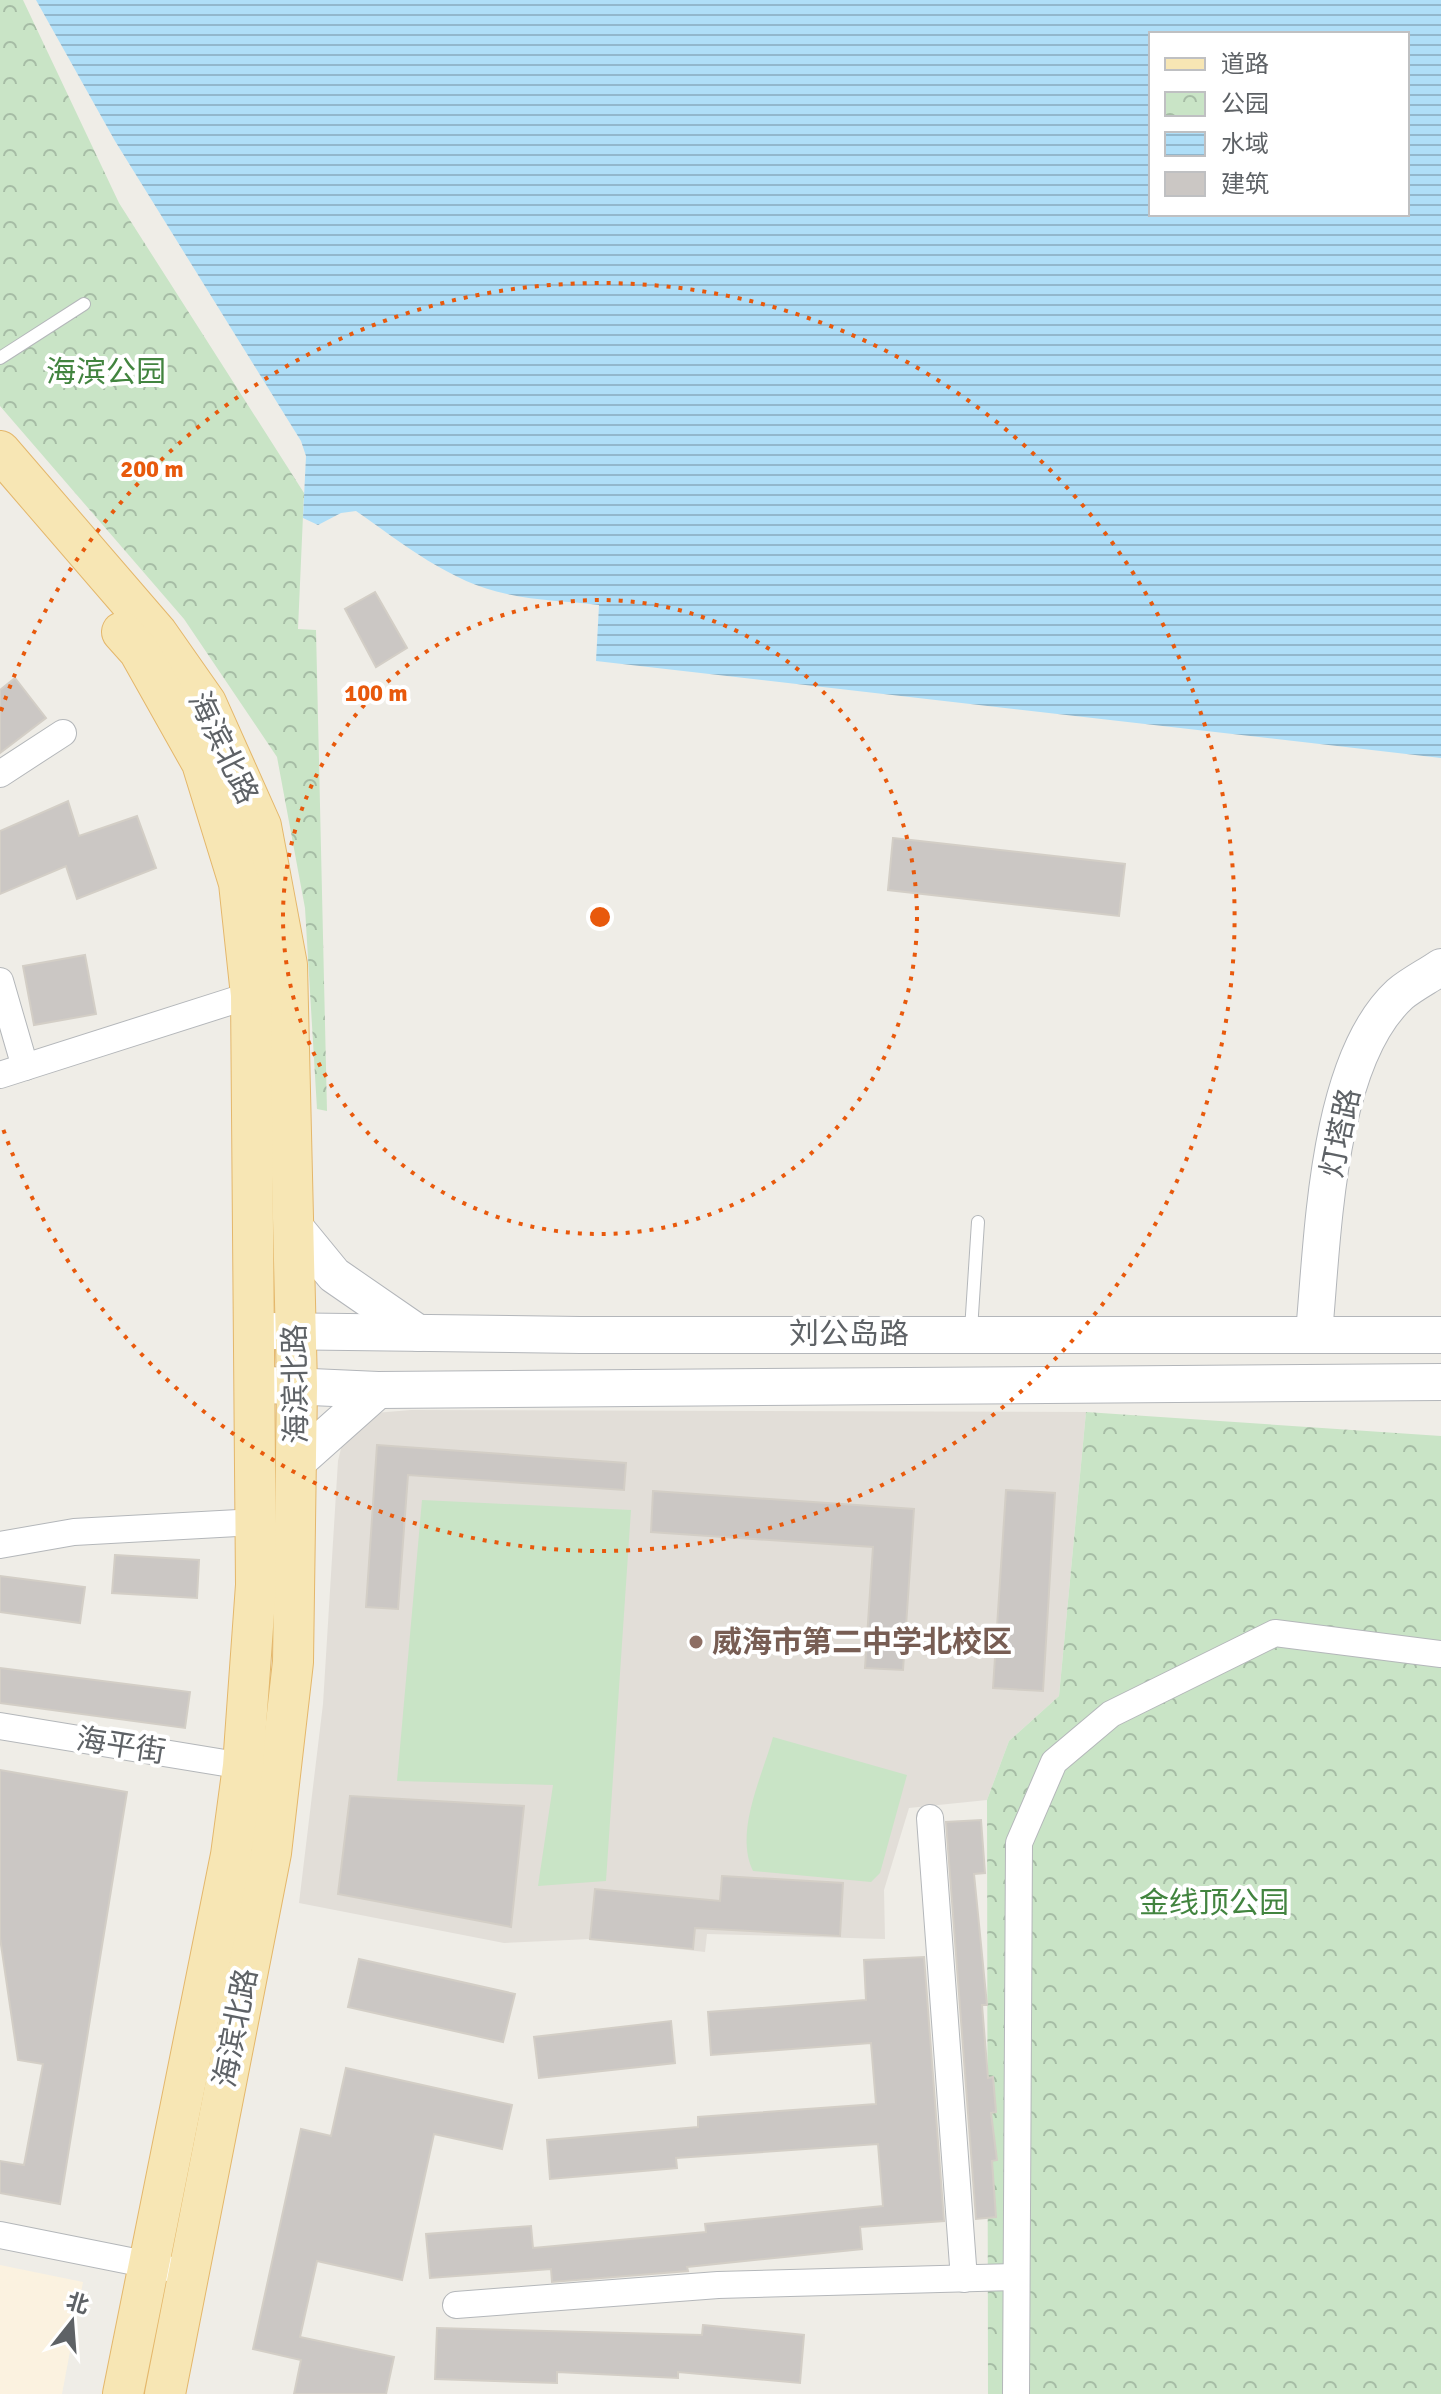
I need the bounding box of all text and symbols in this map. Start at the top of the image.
legend [1149,32,1409,216]
text: 道路 [1221,49,1269,79]
text: 公园 [1221,89,1269,119]
text: 水域 [1221,129,1269,159]
text: 建筑 [1221,169,1269,199]
park label: 海滨公园 [46,354,166,391]
text: 200 m [120,454,184,484]
text: 100 m [344,678,408,708]
street label: 海滨北路 [180,686,266,810]
centre of rings [586,903,614,931]
street label: 灯塔路 [1314,1085,1368,1181]
street label: 刘公岛路 [789,1316,909,1353]
street label: 海滨北路 [276,1324,316,1444]
place label: 威海市第二中学北校区 [712,1624,1012,1661]
marker: 威海市第二中学北校区 [687,1633,705,1651]
street label: 海平街 [74,1721,168,1771]
park label: 金线顶公园 [1139,1885,1289,1922]
street label: 海滨北路 [206,1966,266,2090]
north arrow [32,2282,112,2362]
text: 北 [63,2287,92,2319]

